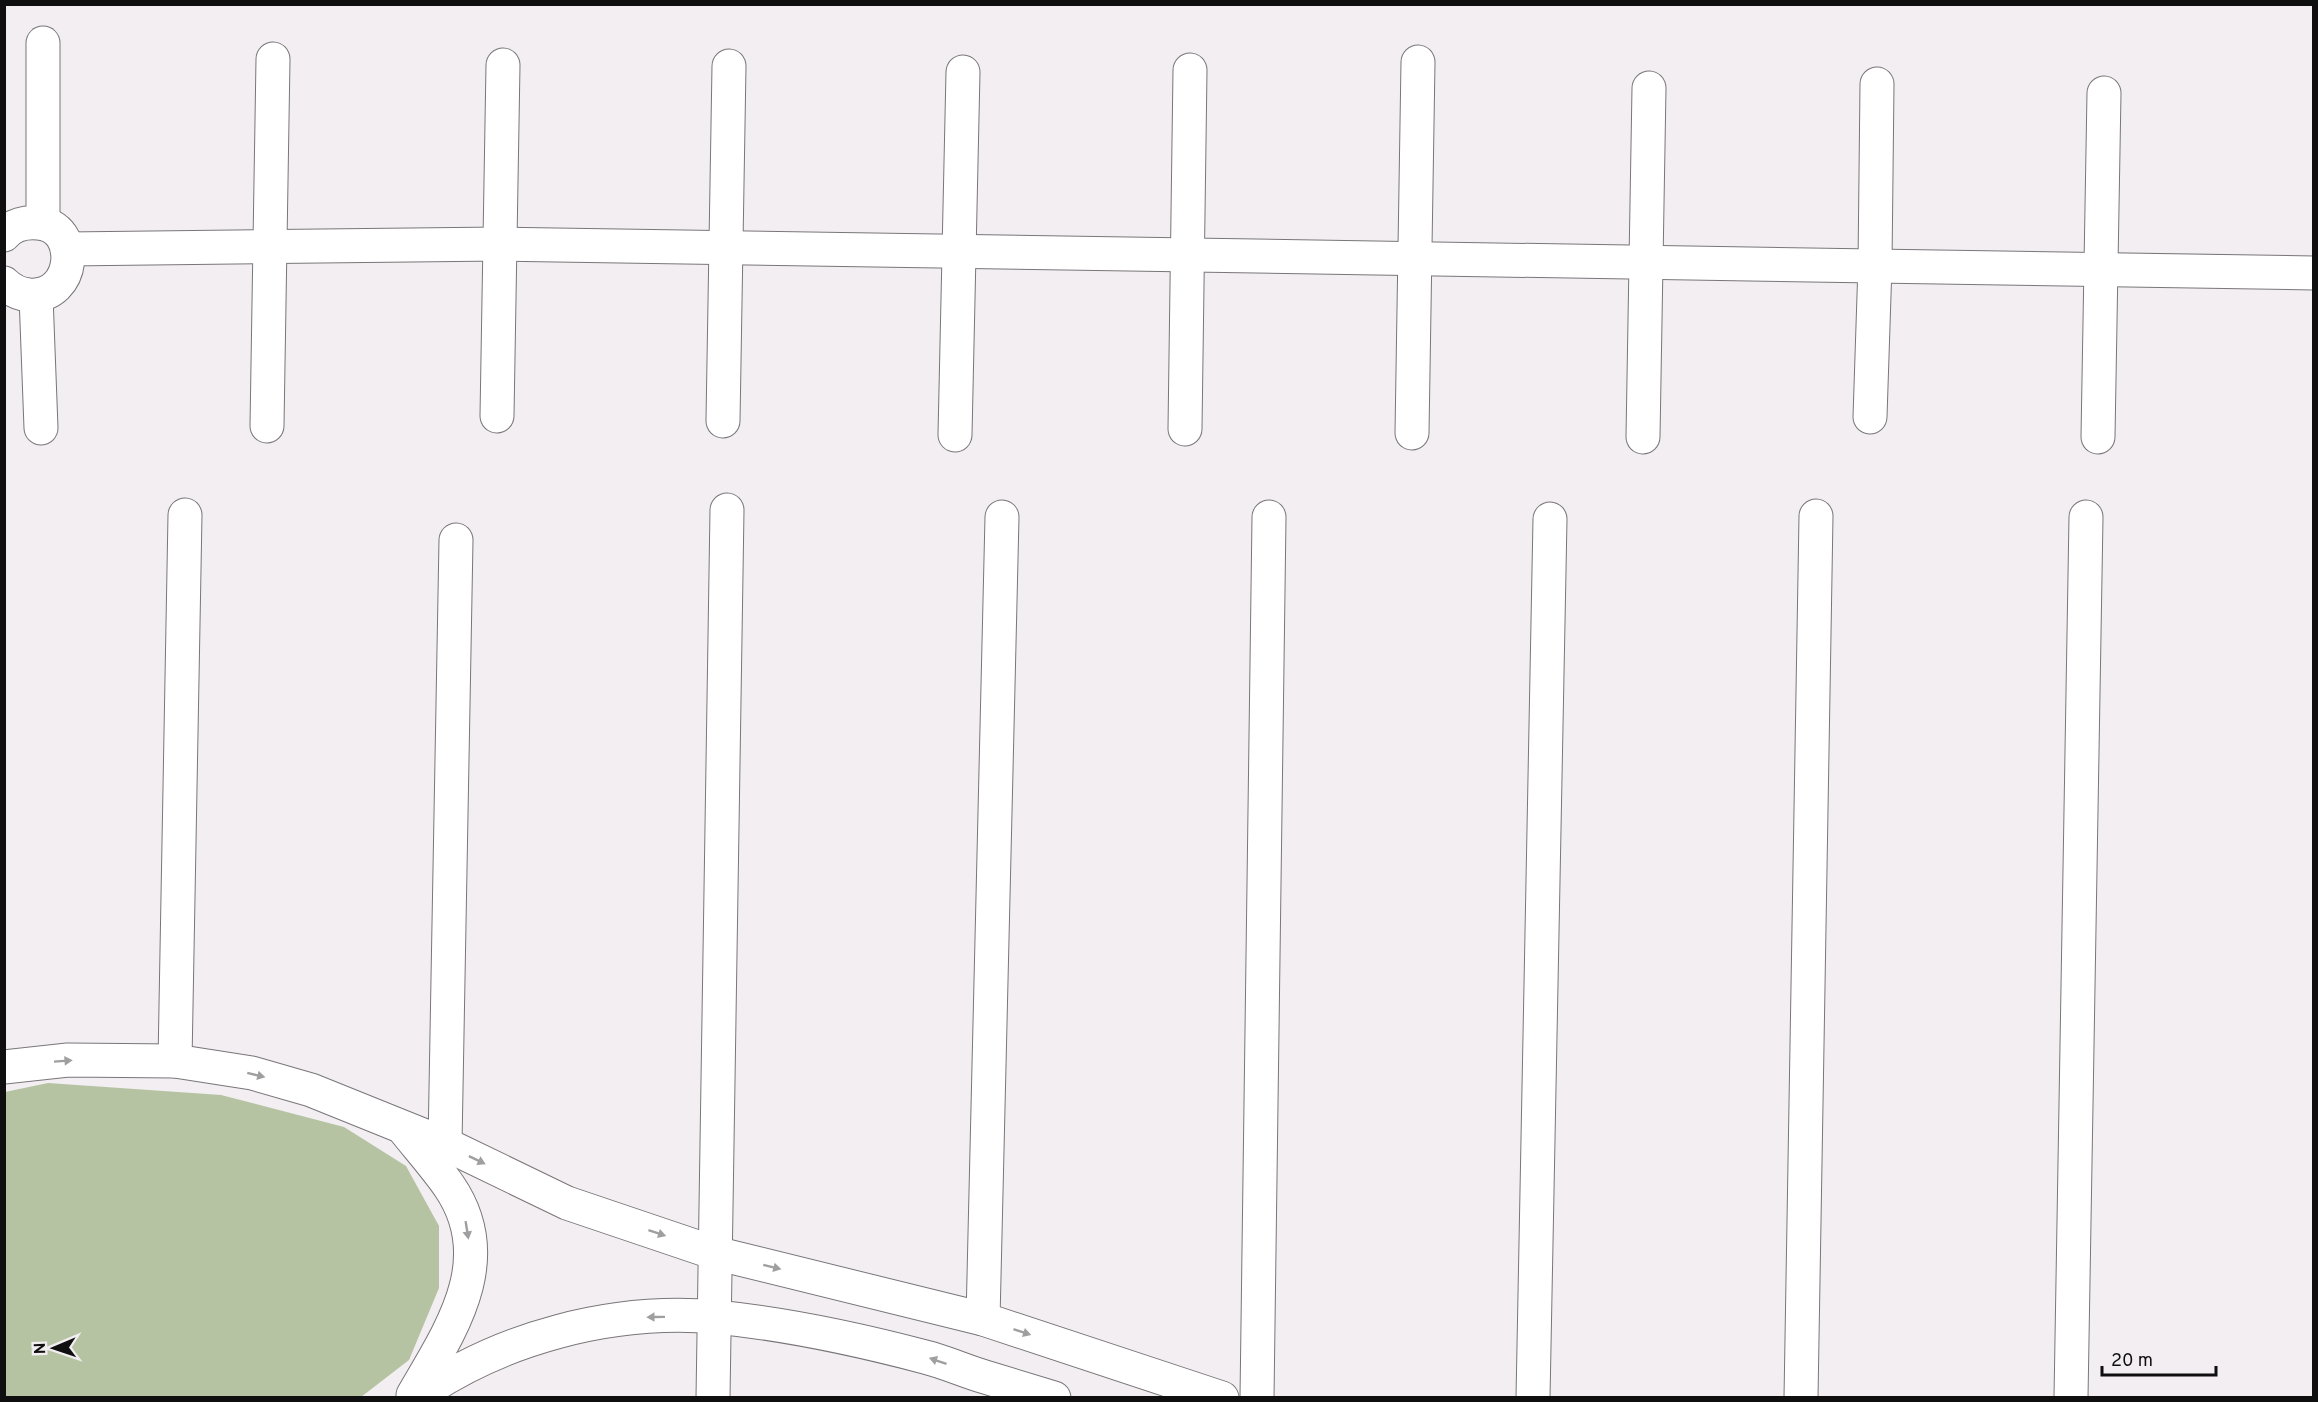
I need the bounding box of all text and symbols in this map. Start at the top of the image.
one-way arrow [53,1056,72,1066]
one-way arrow [247,1070,266,1080]
one-way arrow [469,1155,486,1164]
one-way arrow [463,1220,472,1239]
one-way arrow [648,1229,666,1239]
one-way arrow [763,1262,781,1272]
one-way arrow [647,1312,666,1322]
north arrow [24,1318,84,1378]
one-way arrow [1013,1328,1031,1337]
scale bar [2102,1339,2216,1377]
text: N [31,1342,51,1355]
text: 20 m [2111,1350,2153,1373]
one-way arrow [929,1356,947,1366]

